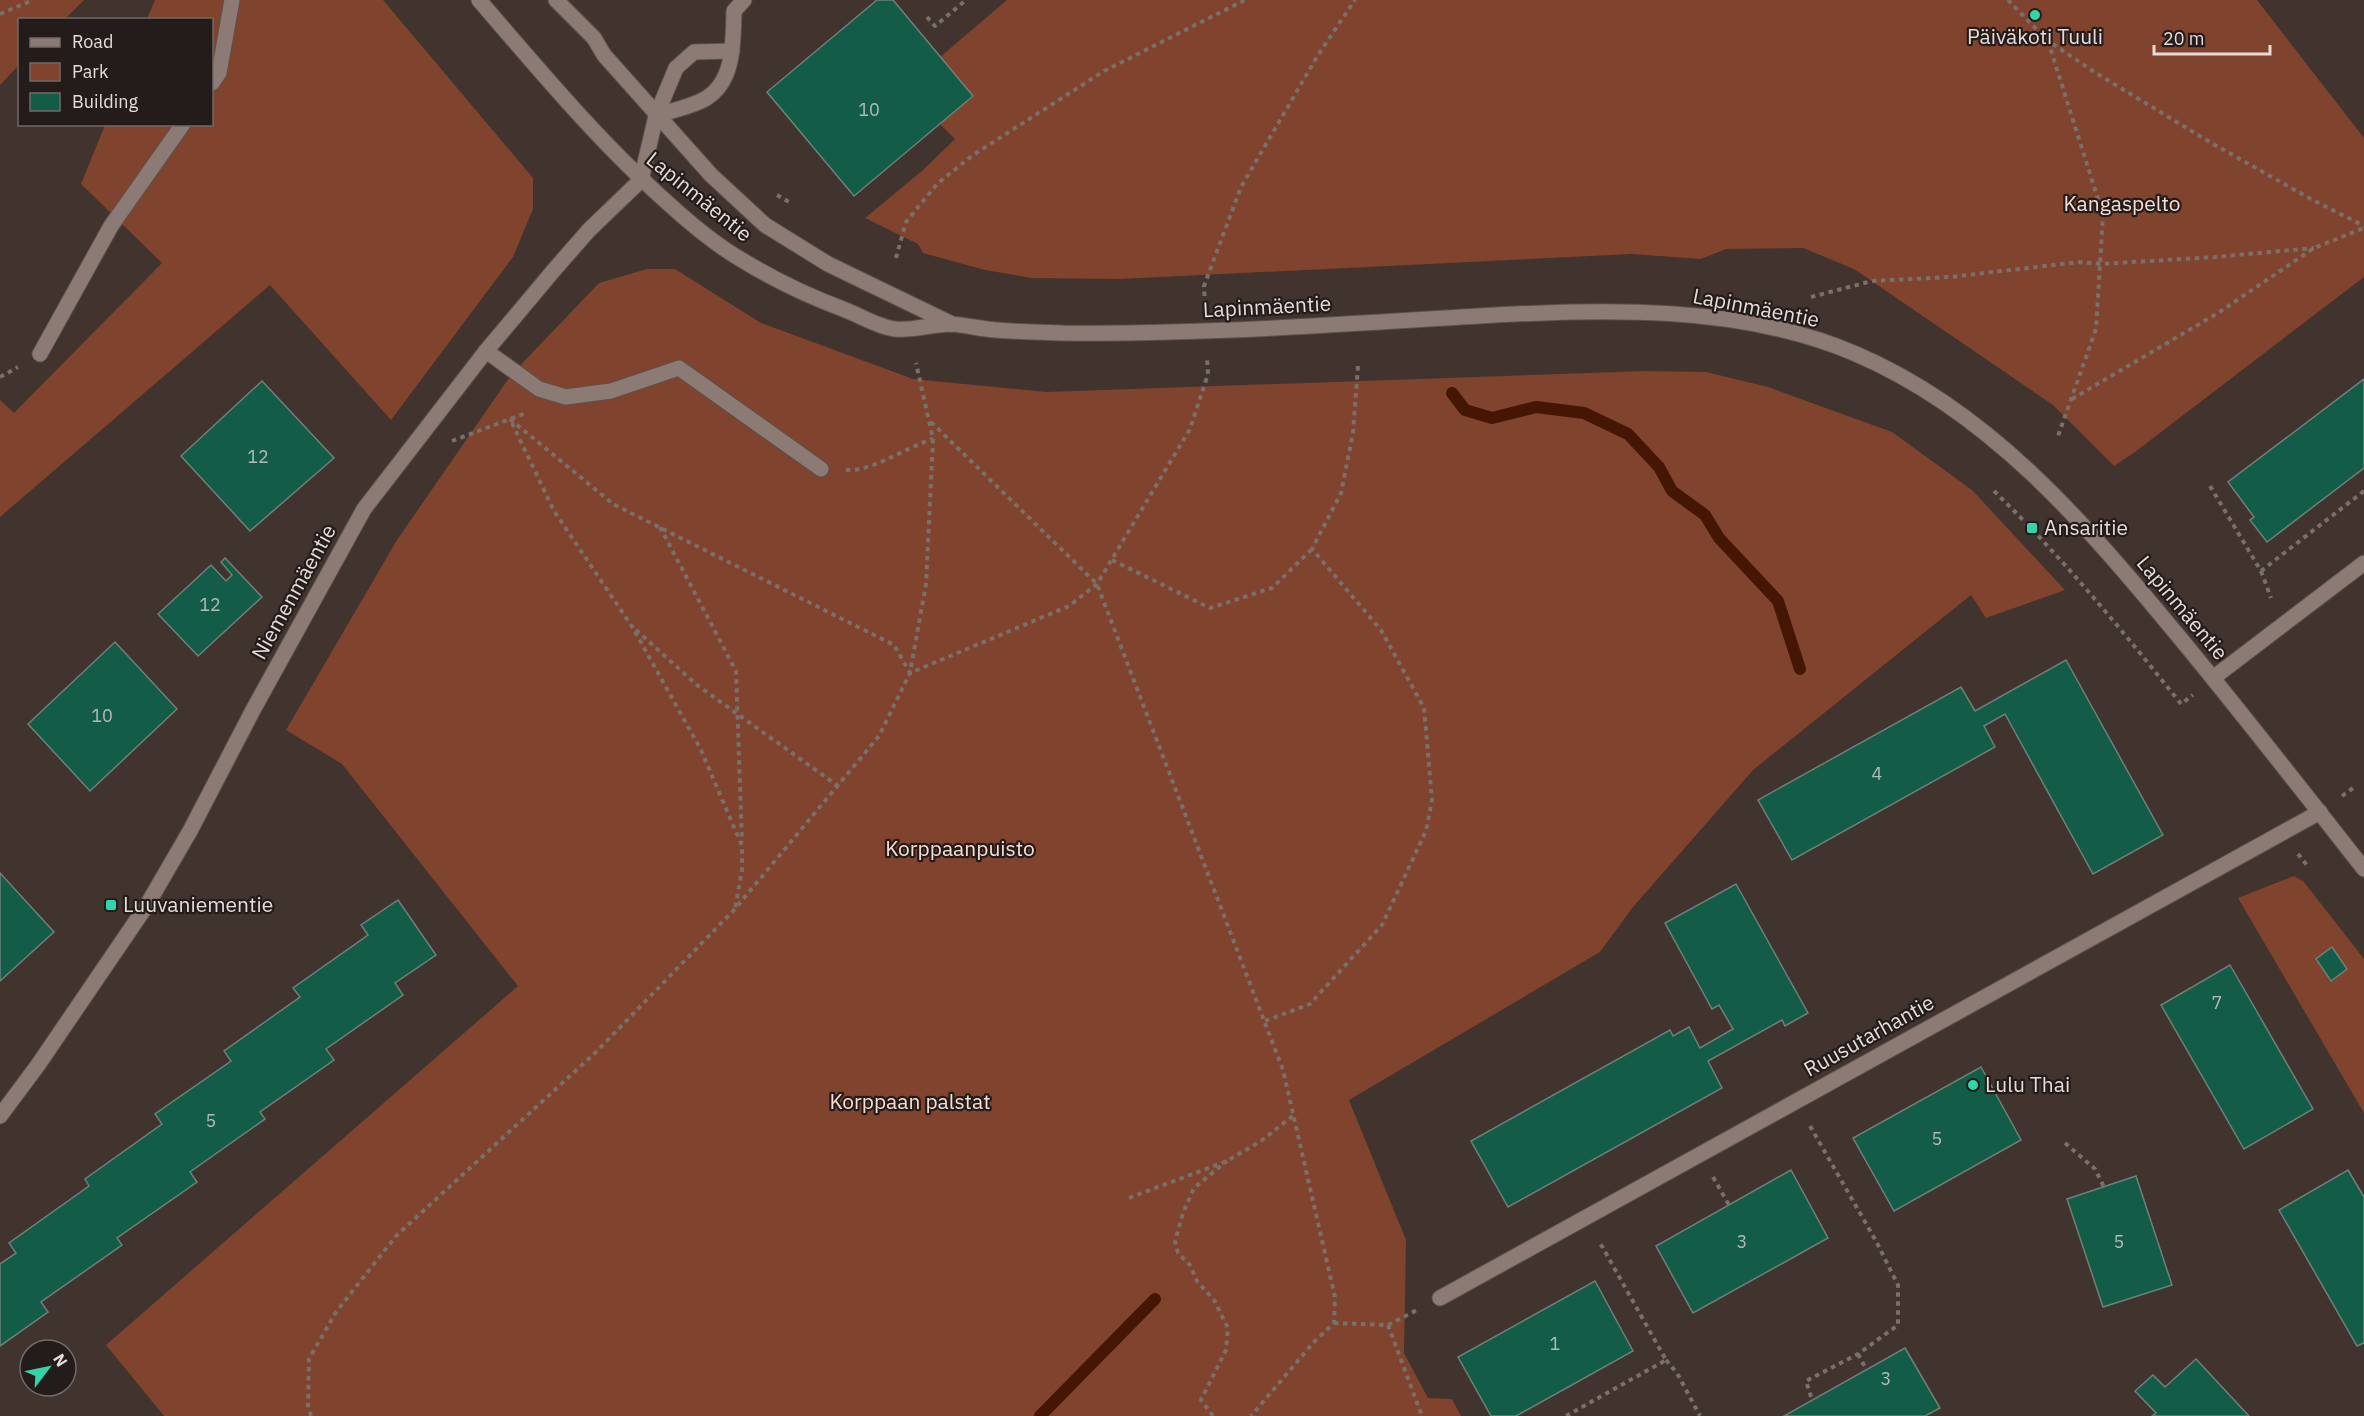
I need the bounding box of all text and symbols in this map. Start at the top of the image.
marker: Päiväkoti Tuuli [2028,8,2042,22]
legend [18,18,213,126]
scale bar [2154,18,2270,56]
place label: Päiväkoti Tuuli [1967,22,2103,50]
text: 20 m [2163,27,2205,50]
text: Road [72,30,113,53]
text: Park [72,60,109,83]
text: Building [72,90,139,113]
house number: 10 [858,98,880,121]
street label: Lapinmäentie [641,145,758,247]
park label: Kangaspelto [2064,189,2180,217]
street label: Lapinmäentie [1691,281,1822,333]
street label: Lapinmäentie [1202,289,1332,323]
house number: 12 [247,445,269,468]
place label: Ansaritie [2044,513,2128,541]
street label: Niemenmäentie [244,519,342,664]
marker: Ansaritie [2025,521,2039,535]
street label: Lapinmäentie [2131,549,2235,665]
house number: 12 [199,593,221,616]
house number: 10 [91,704,113,727]
house number: 4 [1872,762,1883,785]
park label: Korppaanpuisto [885,834,1035,862]
place label: Luuvaniementie [123,890,273,918]
marker: Luuvaniementie [104,898,118,912]
street label: Ruusutarhantie [1798,988,1939,1083]
house number: 7 [2212,991,2222,1014]
place label: Lulu Thai [1985,1070,2070,1098]
marker: Lulu Thai [1966,1078,1980,1092]
park label: Korppaan palstat [829,1087,991,1115]
house number: 5 [206,1109,216,1132]
house number: 5 [1932,1127,1942,1150]
house number: 3 [1737,1230,1747,1253]
house number: 5 [2114,1230,2124,1253]
house number: 1 [1550,1332,1560,1355]
north arrow [18,1338,78,1398]
text: N [49,1350,72,1370]
house number: 3 [1881,1367,1891,1390]

